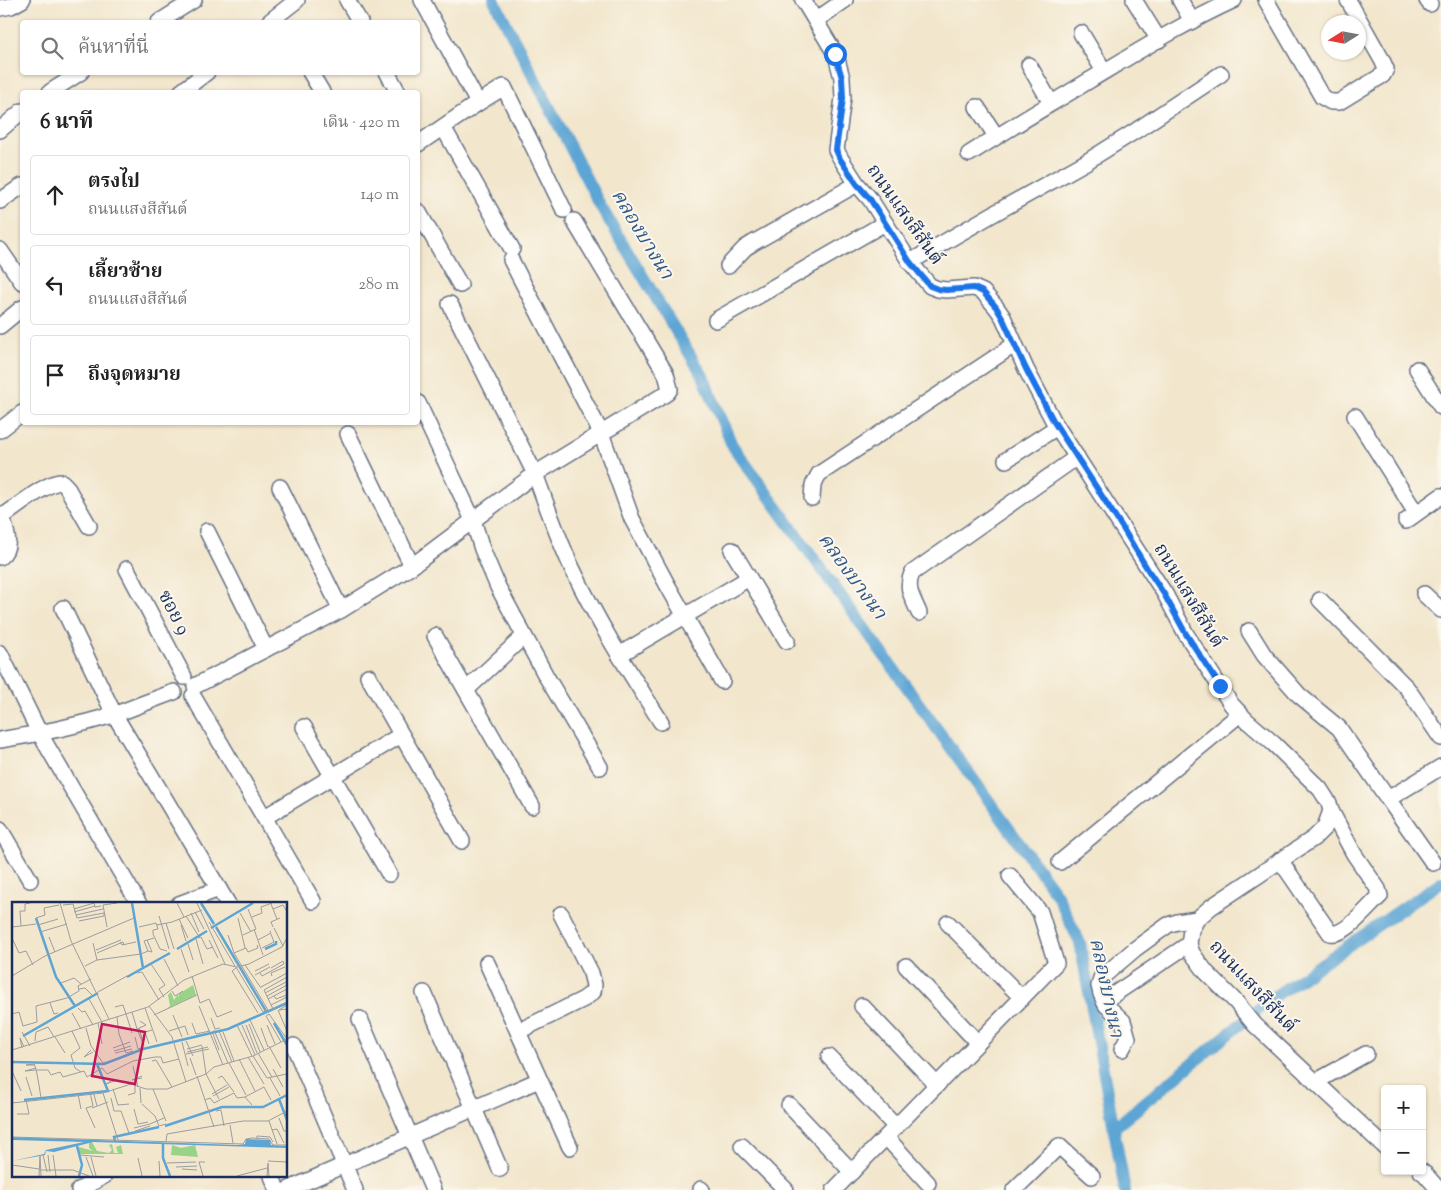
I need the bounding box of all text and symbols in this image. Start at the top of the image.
north arrow [1321,15,1366,60]
search box [20,20,420,75]
icon: search [38,34,66,62]
text: ค้นหาที่นี่ [78,35,149,62]
route start [824,43,847,66]
text: 6 นาที [40,108,93,138]
text: เดิน · 420 m [322,112,400,135]
street label: ถนนแสงสีสันต์ [859,159,949,271]
text: ตรงไป [88,169,140,196]
icon: ahead [41,181,69,209]
text: 140 m [361,184,399,207]
water label: คลองบางนา [603,184,680,287]
text: ถนนแสงสีสันต์ [88,199,188,222]
text: เลี้ยวซ้าย [88,259,162,286]
icon: left [41,271,69,299]
text: 280 m [358,274,399,297]
text: ถนนแสงสีสันต์ [88,289,188,312]
icon: arrive [41,361,69,389]
text: ถึงจุดหมาย [88,362,181,389]
water label: คลองบางนา [810,528,893,627]
street label: ถนนแสงสีสันต์ [1146,538,1230,654]
street label: ซอย 9 [150,586,196,640]
route end [1209,675,1232,698]
inset map [12,902,288,1178]
street label: ถนนแสงสีสันต์ [1202,935,1302,1039]
water label: คลองบางนา [1080,936,1130,1041]
map controls [1381,1085,1426,1175]
button: + [1381,1085,1426,1130]
button: − [1381,1130,1426,1175]

